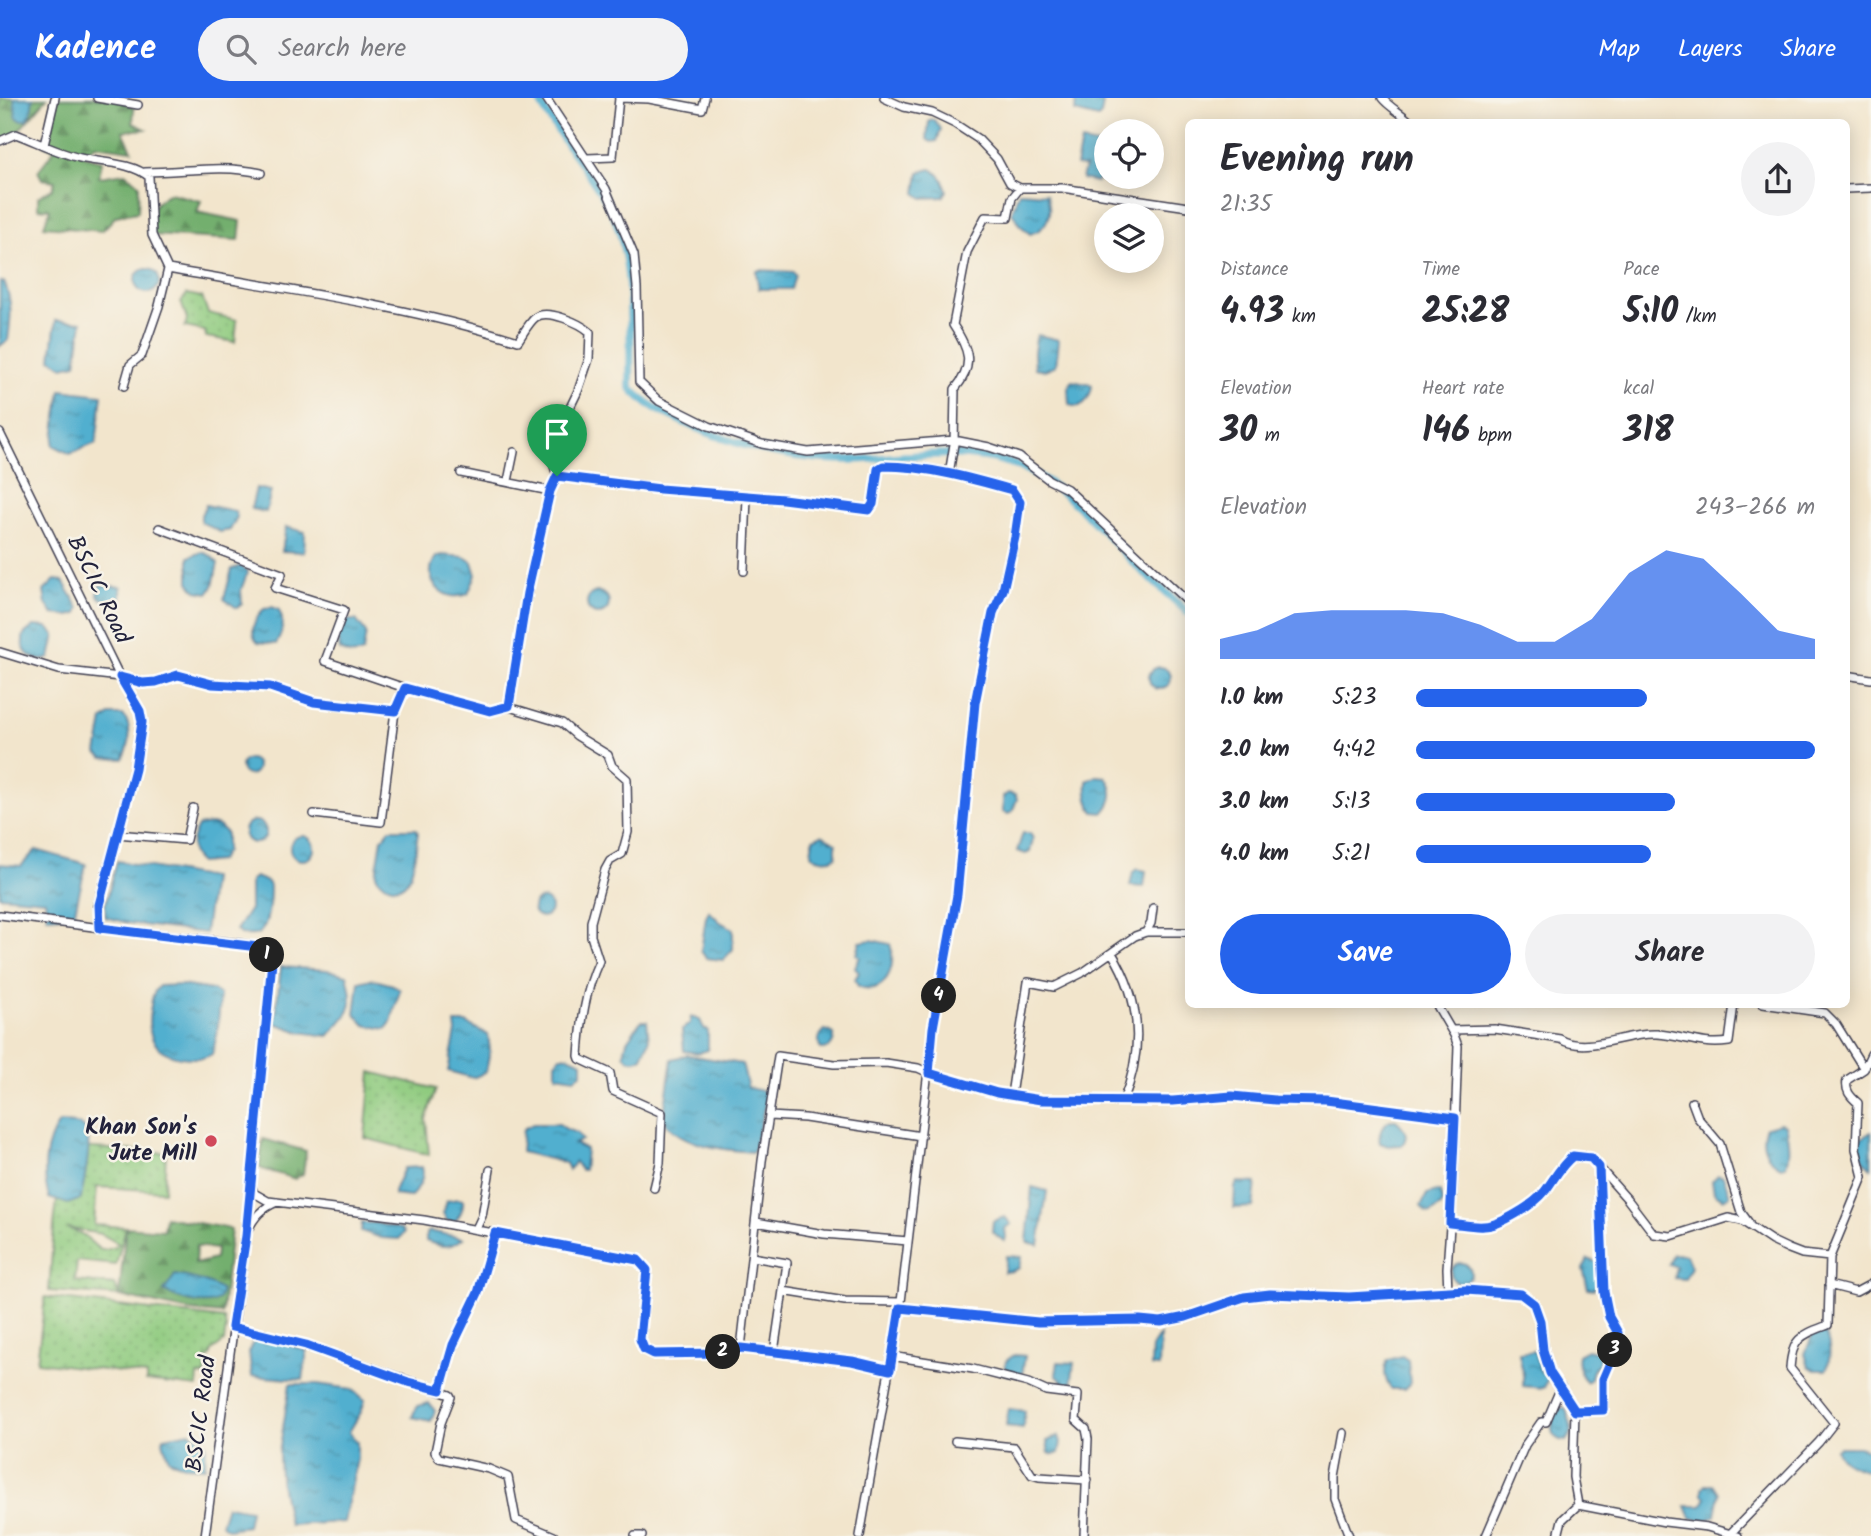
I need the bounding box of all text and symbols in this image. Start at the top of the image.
search box [198,18,688,81]
text: Kadence [35,23,156,76]
text: Search here [278,28,406,70]
icon: search [222,30,260,68]
text: Map [1598,30,1640,69]
text: Layers [1678,30,1742,69]
text: Share [1780,30,1836,69]
map controls [1094,119,1164,273]
button: locate [1094,119,1164,189]
text: Evening run [1220,131,1414,191]
button: share [1741,142,1815,216]
text: 21:35 [1220,187,1272,223]
button: layers [1094,203,1164,273]
text: Distance [1220,255,1288,285]
text: Time [1422,255,1460,285]
text: Pace [1623,255,1660,285]
text: 4.93 [1220,285,1284,341]
text: 25:28 [1422,285,1509,341]
text: 5:10 [1623,285,1678,341]
text: km [1284,302,1316,332]
text: /km [1678,302,1717,332]
text: Elevation [1220,374,1292,404]
text: Heart rate [1422,374,1504,404]
text: kcal [1623,374,1654,404]
pin [527,404,587,476]
text: 30 [1220,404,1257,460]
text: 146 [1422,404,1470,460]
text: 318 [1623,404,1674,460]
icon: arrive [538,415,576,453]
text: m [1257,421,1280,451]
text: bpm [1470,421,1512,451]
text: Elevation [1220,490,1307,526]
text: 243–266 m [1695,490,1815,526]
street label: BSCIC Road [56,530,140,651]
text: 1.0 km [1220,680,1283,716]
text: 5:23 [1332,680,1377,716]
text: 2.0 km [1220,732,1290,768]
text: 4:42 [1332,732,1376,768]
text: 3.0 km [1220,784,1289,820]
text: 5:13 [1332,784,1370,820]
text: 4.0 km [1220,836,1289,872]
text: 5:21 [1332,836,1371,872]
button: Save [1220,914,1511,994]
button: Share [1525,914,1815,994]
pin: 1 [250,938,284,972]
text: 1 [264,939,269,969]
pin: 4 [922,978,956,1014]
text: 4 [933,980,944,1010]
place label: Khan Son's Jute Mill [85,1110,198,1172]
marker: Khan Son's Jute Mill [203,1133,219,1149]
pin: 3 [1598,1332,1632,1368]
pin: 2 [706,1334,740,1370]
text: 3 [1609,1334,1620,1364]
text: 2 [717,1336,728,1366]
street label: BSCIC Road [177,1353,227,1474]

